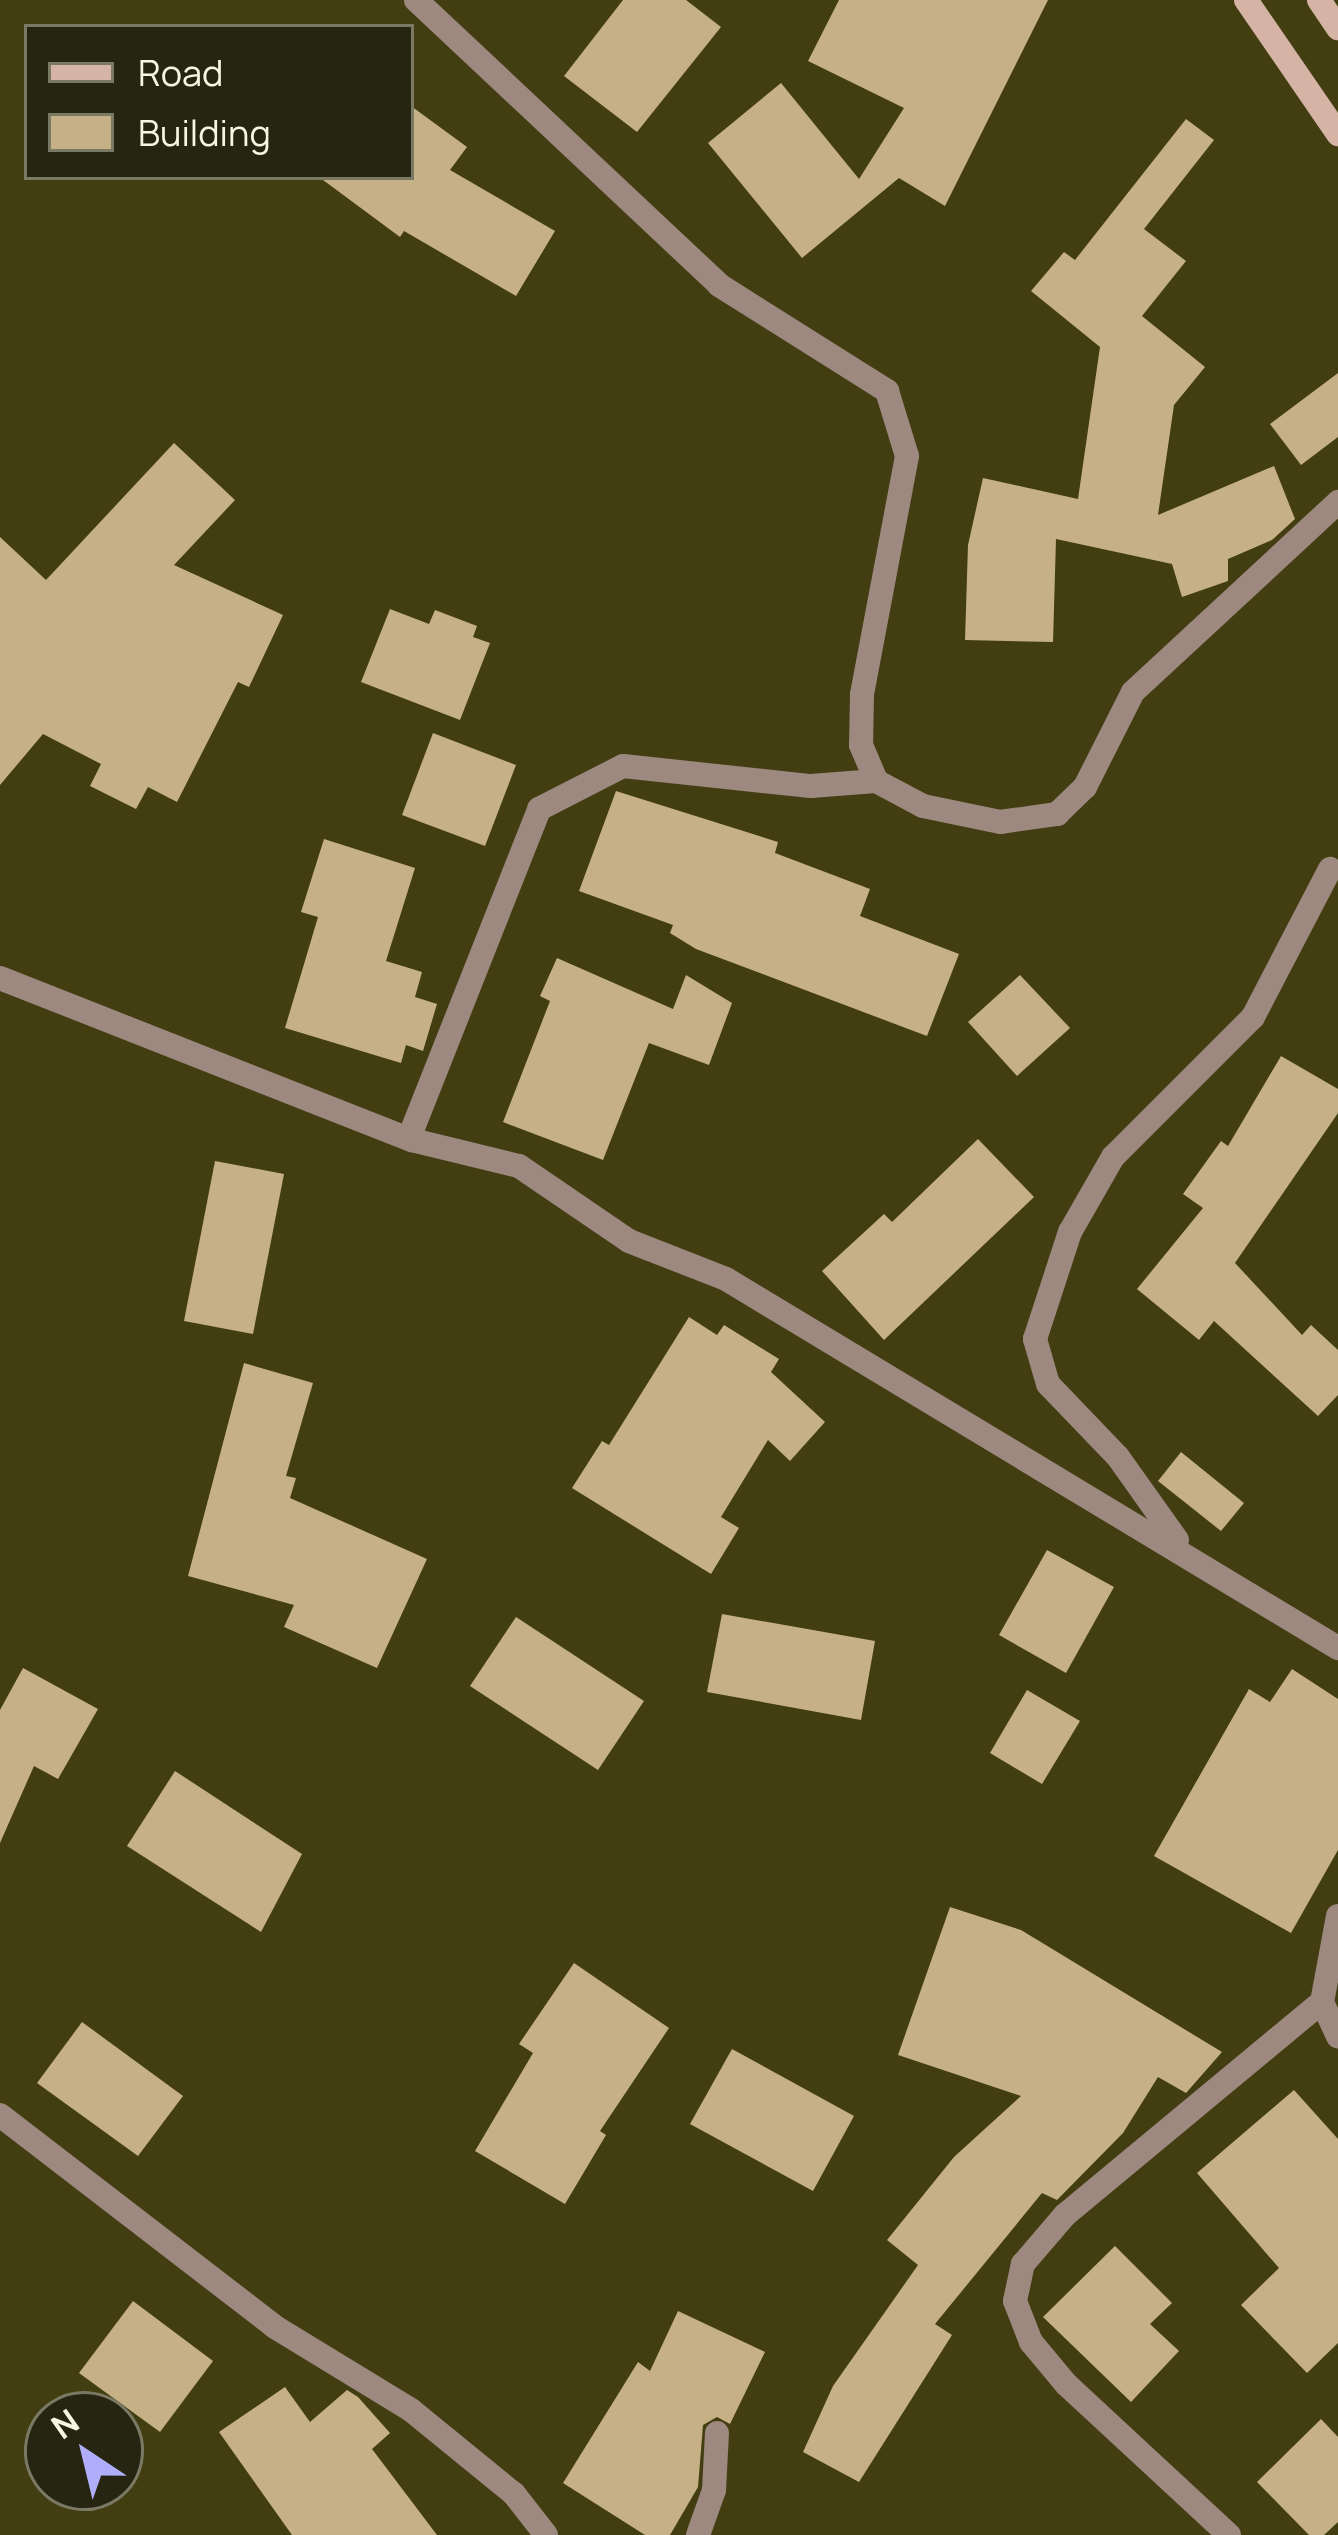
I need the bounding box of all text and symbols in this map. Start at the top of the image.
legend [24,24,414,180]
text: Road [138,48,223,97]
text: Building [138,108,271,157]
north arrow [24,2391,144,2511]
text: N [42,2398,87,2449]

